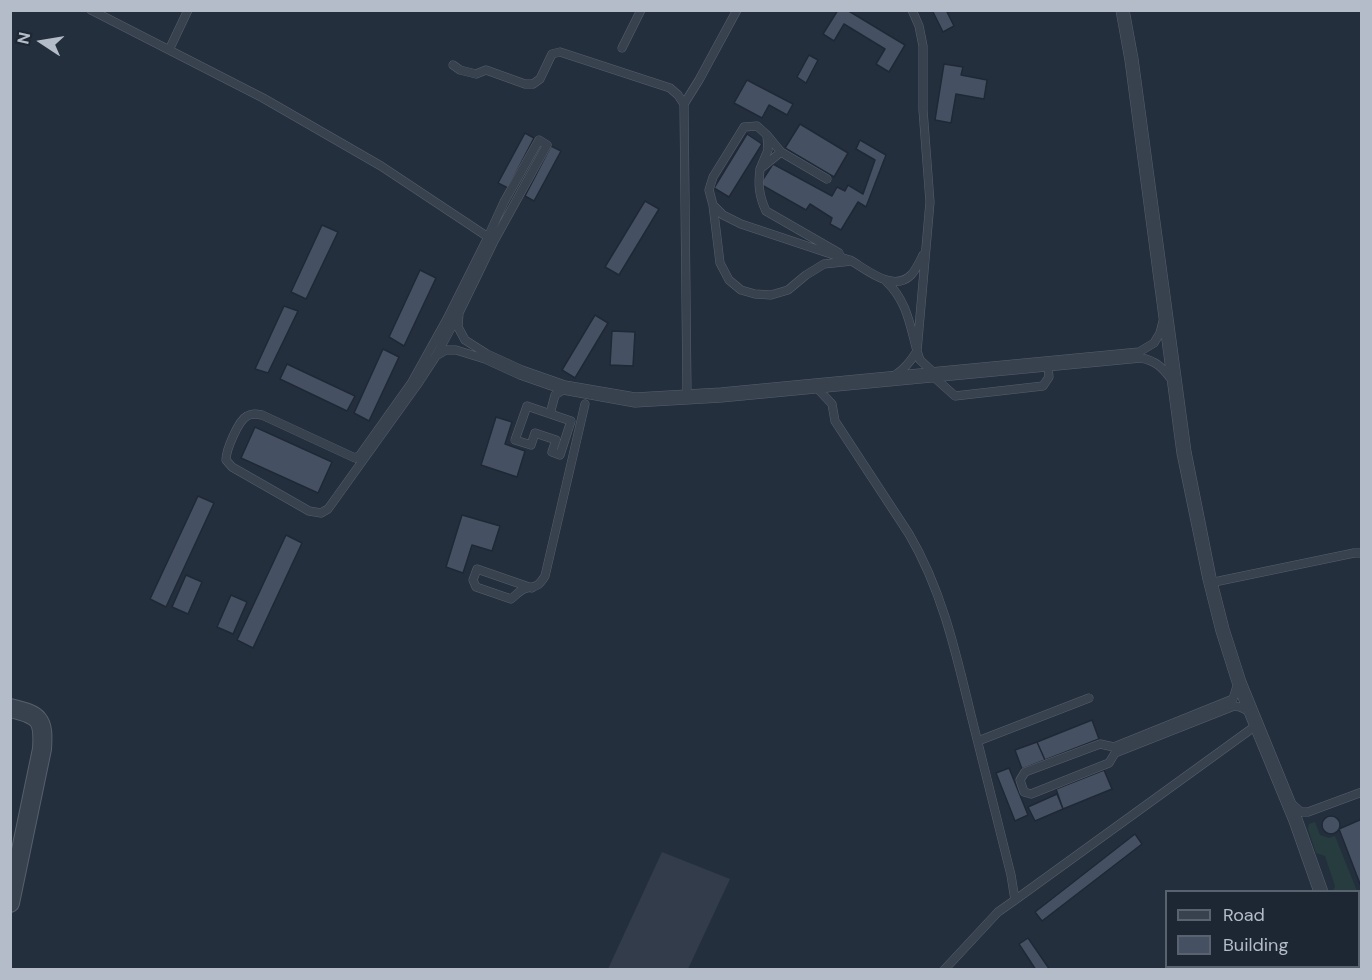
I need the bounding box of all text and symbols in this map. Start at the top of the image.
north arrow [12,12,72,72]
text: N [12,30,35,46]
legend [1165,890,1360,968]
text: Road [1223,903,1265,927]
text: Building [1223,933,1288,957]

